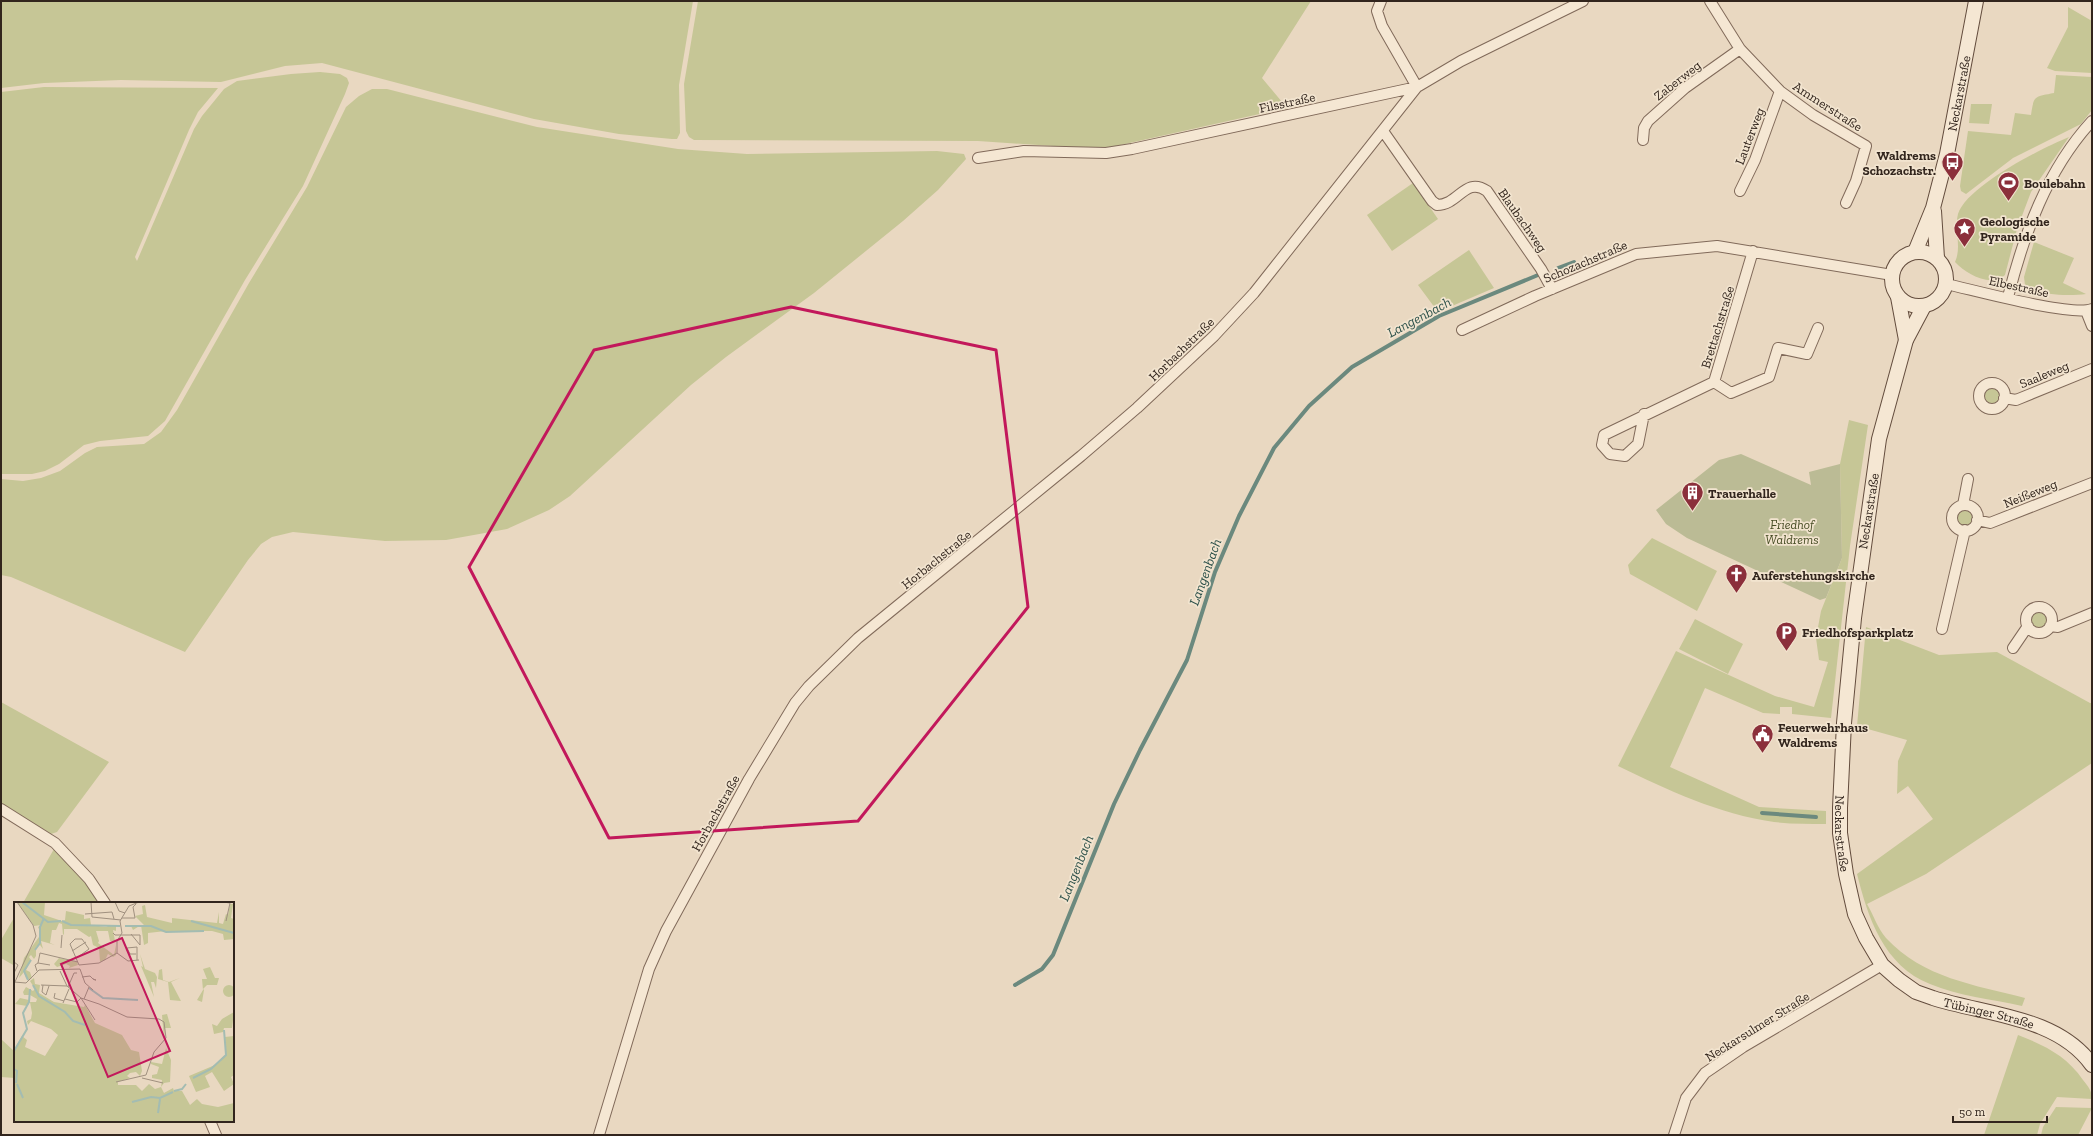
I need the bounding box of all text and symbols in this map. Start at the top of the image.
street label: Neckarstraße [1944,54,1974,133]
street label: Zaberweg [1651,57,1704,103]
street label: Ammerstraße [1790,79,1865,134]
street label: Filsstraße [1258,89,1316,116]
street label: Lauterweg [1732,105,1767,167]
place label: Waldrems Schozachstr. [1862,148,1936,178]
bus stop icon: Waldrems Schozachstr. [1939,149,1965,182]
sports icon: Boulebahn [1995,170,2021,203]
place label: Boulebahn [2024,176,2086,191]
street label: Blaubachweg [1495,186,1550,255]
place label: Geologische Pyramide [1980,214,2050,244]
place icon: Geologische Pyramide [1951,215,1977,248]
street label: Schozachstraße [1541,237,1629,286]
street label: Elbestraße [1988,273,2050,300]
street label: Brettachstraße [1698,284,1737,370]
water label: Langenbach [1384,294,1454,341]
street label: Horbachstraße [1146,314,1217,384]
street label: Saaleweg [2017,358,2071,391]
street label: Neckarstraße [1855,472,1882,550]
street label: Neißeweg [2001,476,2059,511]
building icon: Trauerhalle [1679,480,1705,513]
place label: Trauerhalle [1708,486,1777,501]
park label: Friedhof Waldrems [1765,517,1819,547]
street label: Horbachstraße [899,527,974,592]
water label: Langenbach [1186,536,1225,608]
church icon: Auferstehungskirche [1724,562,1750,595]
place label: Auferstehungskirche [1752,568,1876,583]
parking icon: Friedhofsparkplatz [1774,619,1800,652]
place label: Friedhofsparkplatz [1802,625,1913,640]
place label: Feuerwehrhaus Waldrems [1778,720,1868,750]
public building icon: Feuerwehrhaus Waldrems [1750,721,1776,754]
street label: Horbachstraße [688,772,743,854]
street label: Neckarstraße [1832,795,1853,873]
water label: Langenbach [1056,833,1097,904]
inset map [14,902,234,1122]
street label: Neckarsulmer Straße [1702,988,1812,1065]
street label: Tübinger Straße [1942,994,2036,1032]
scale bar [1953,1098,2047,1124]
text: 50 m [1959,1105,1986,1119]

